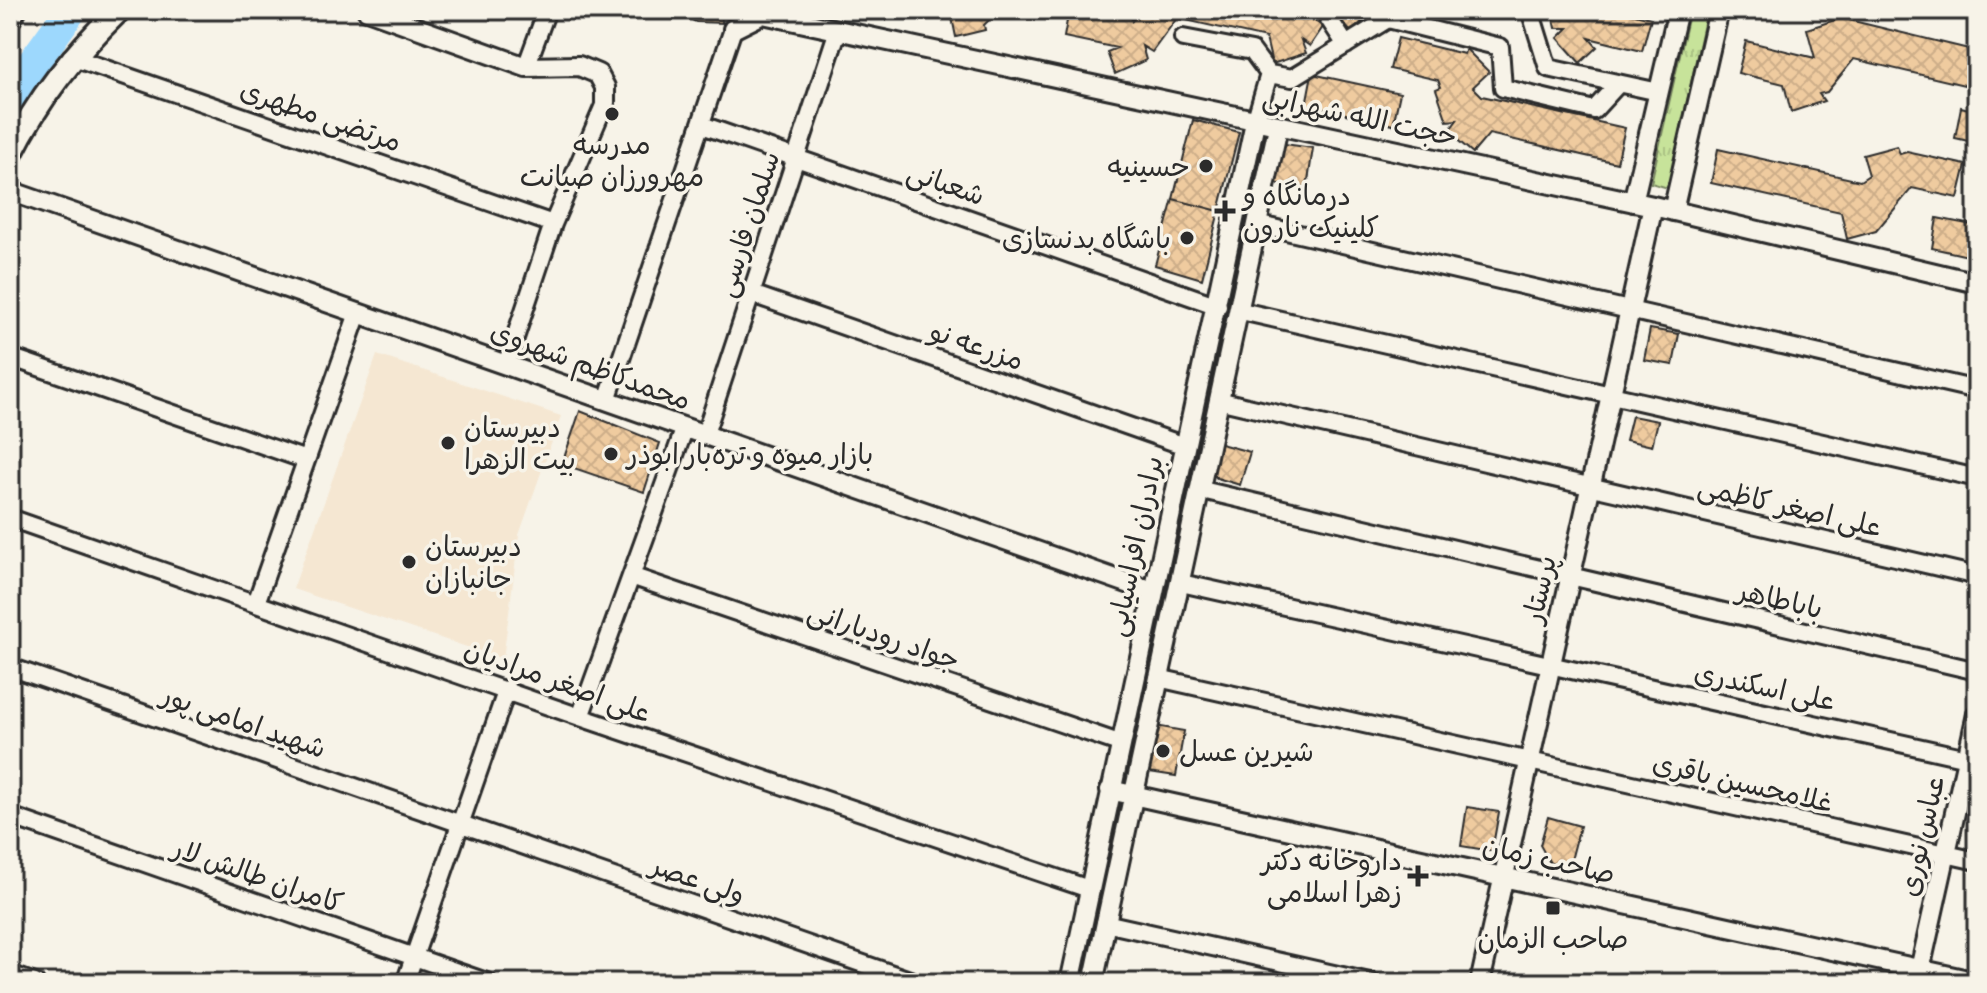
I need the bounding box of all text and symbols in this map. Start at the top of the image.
street label: مرتضی مطهری [233,73,405,166]
street label: حجت الله شهرابی [1258,81,1460,161]
marker: مدرسه مهرورزان صیانت [603,105,621,123]
place label: مدرسه مهرورزان صیانت [520,129,704,201]
street label: سلمان فارسی [709,147,794,304]
place label: حسینیه [1108,151,1190,191]
street label: شعبانی [900,156,989,220]
marker: حسینیه [1197,157,1215,175]
place label: درمانگاه و کلینیک نارون [1241,179,1379,252]
marker: درمانگاه و کلینیک نارون [1214,200,1236,222]
place label: باشگاه بدنسازی [1002,222,1171,263]
marker: باشگاه بدنسازی [1178,229,1196,247]
street label: مزرعه نو [921,314,1028,384]
street label: محمدکاظم شهروی [483,315,695,425]
place label: دبیرستان بیت الزهرا [464,412,576,484]
marker: دبیرستان بیت الزهرا [439,434,457,452]
place label: بازار میوه و تره‌بار ابوذر [625,439,873,479]
marker: بازار میوه و تره‌بار ابوذر [602,445,620,463]
street label: برادران افراسیابی [1100,453,1178,641]
street label: علی اصغر کاظمی [1693,470,1885,551]
place label: دبیرستان جانبازان [425,531,522,603]
street label: پرستار [1516,552,1571,630]
marker: دبیرستان جانبازان [400,553,418,571]
street label: باباطاهر [1730,574,1826,633]
street label: جواد رودبارانی [801,595,964,684]
street label: علی اصغر مرادیان [457,632,655,737]
street label: علی اسکندری [1690,656,1838,725]
street label: شهید امامی پور [153,678,330,773]
place label: شیرین عسل [1179,736,1314,776]
marker: شیرین عسل [1154,742,1172,760]
street label: غلامحسین باقری [1648,747,1836,827]
street label: عباس نوری [1893,773,1959,901]
street label: صاحب زمان [1478,829,1618,899]
street label: کامران طالش لار [164,831,347,928]
place label: داروخانه دکتر زهرا اسلامی [1259,845,1402,917]
street label: ولی عصر [642,848,749,919]
marker: داروخانه دکتر زهرا اسلامی [1409,867,1427,885]
marker: صاحب الزمان [1544,899,1562,917]
place label: صاحب الزمان [1478,923,1628,963]

